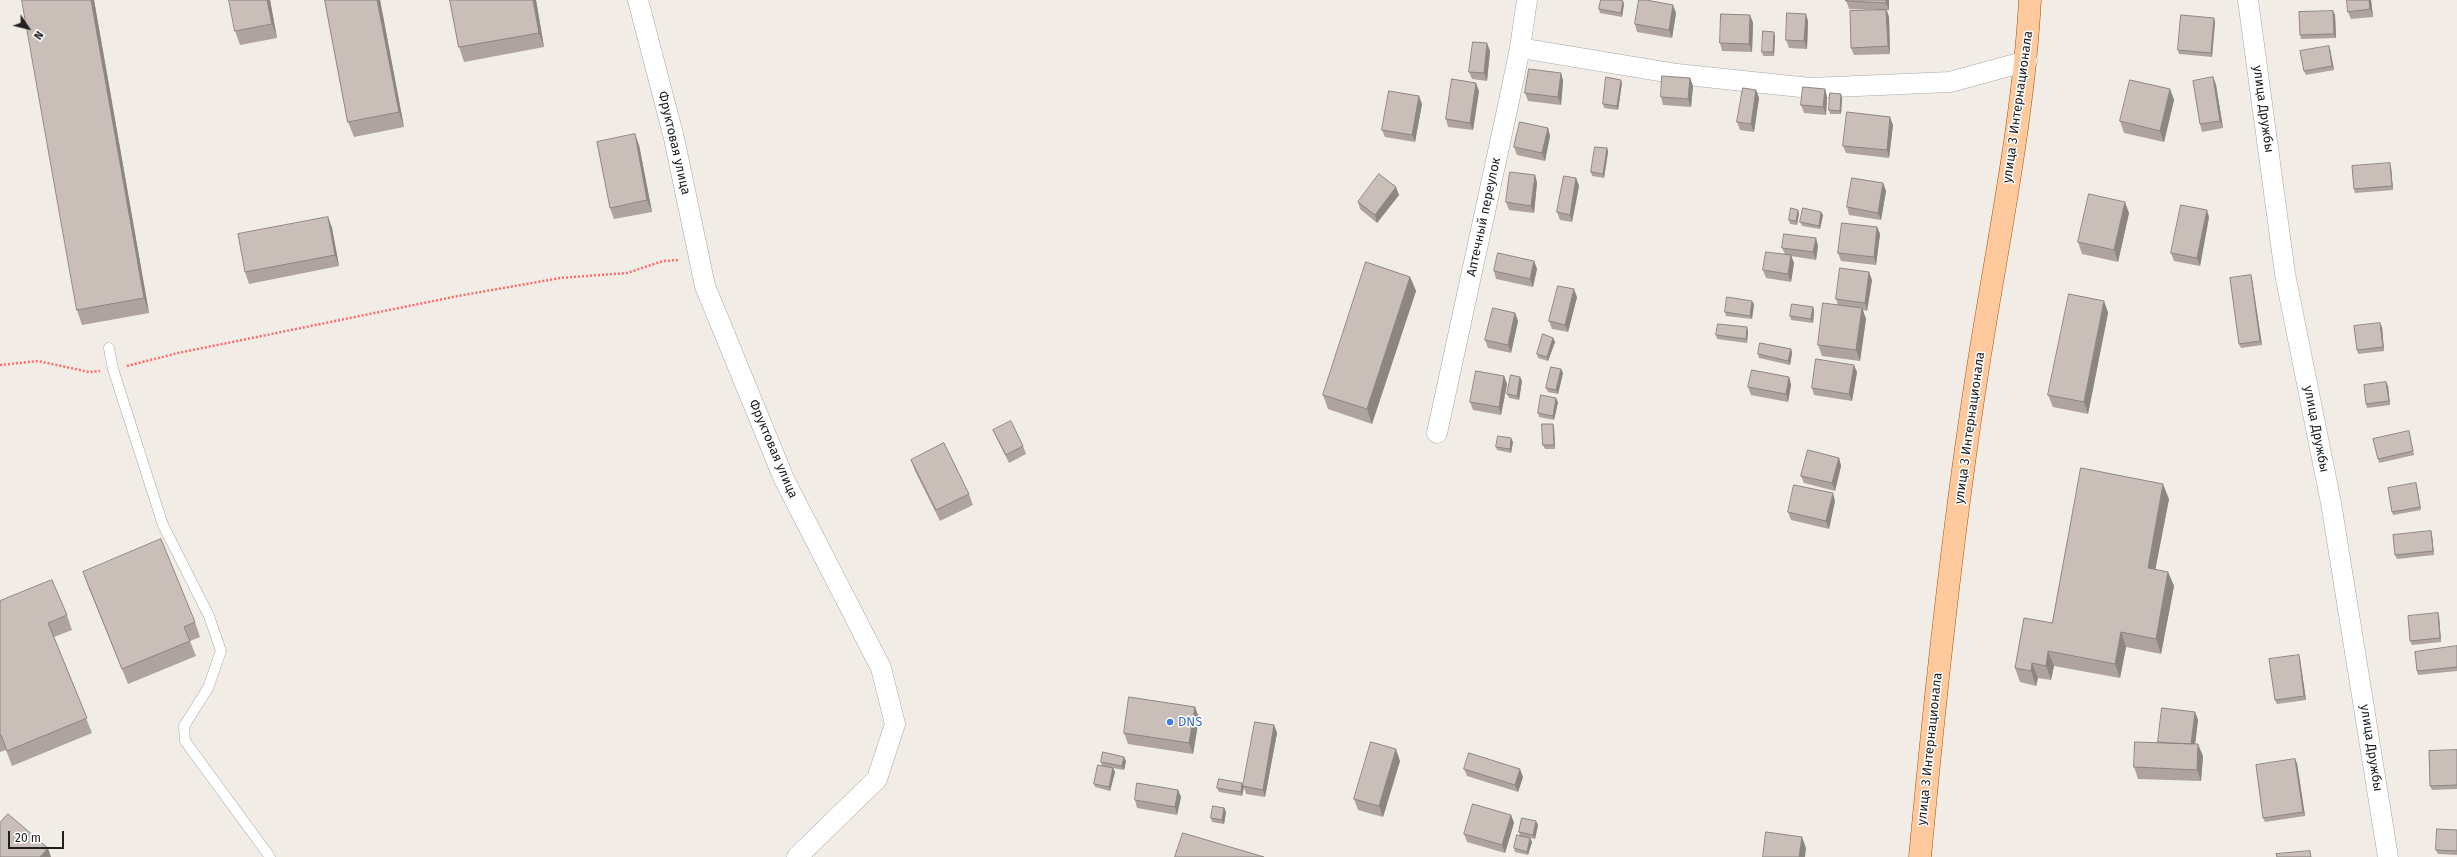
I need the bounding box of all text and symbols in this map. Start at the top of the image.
north arrow [8,8,48,48]
text: N [31,28,46,42]
street label: улица 3 Интернационала [2000,30,2036,184]
street label: улица Дружбы [2249,64,2277,154]
street label: Фруктовая улица [655,90,693,196]
street label: Аптечный переулок [1464,156,1504,278]
street label: улица 3 Интернационала [1952,351,1988,505]
street label: улица Дружбы [2300,384,2332,474]
street label: Фруктовая улица [745,397,801,501]
street label: улица 3 Интернационала [1914,672,1946,826]
street label: улица Дружбы [2356,703,2386,793]
place label: DNS [1178,714,1202,730]
marker: DNS [1165,717,1175,727]
scale bar [10,823,66,849]
text: 20 m [15,831,41,845]

